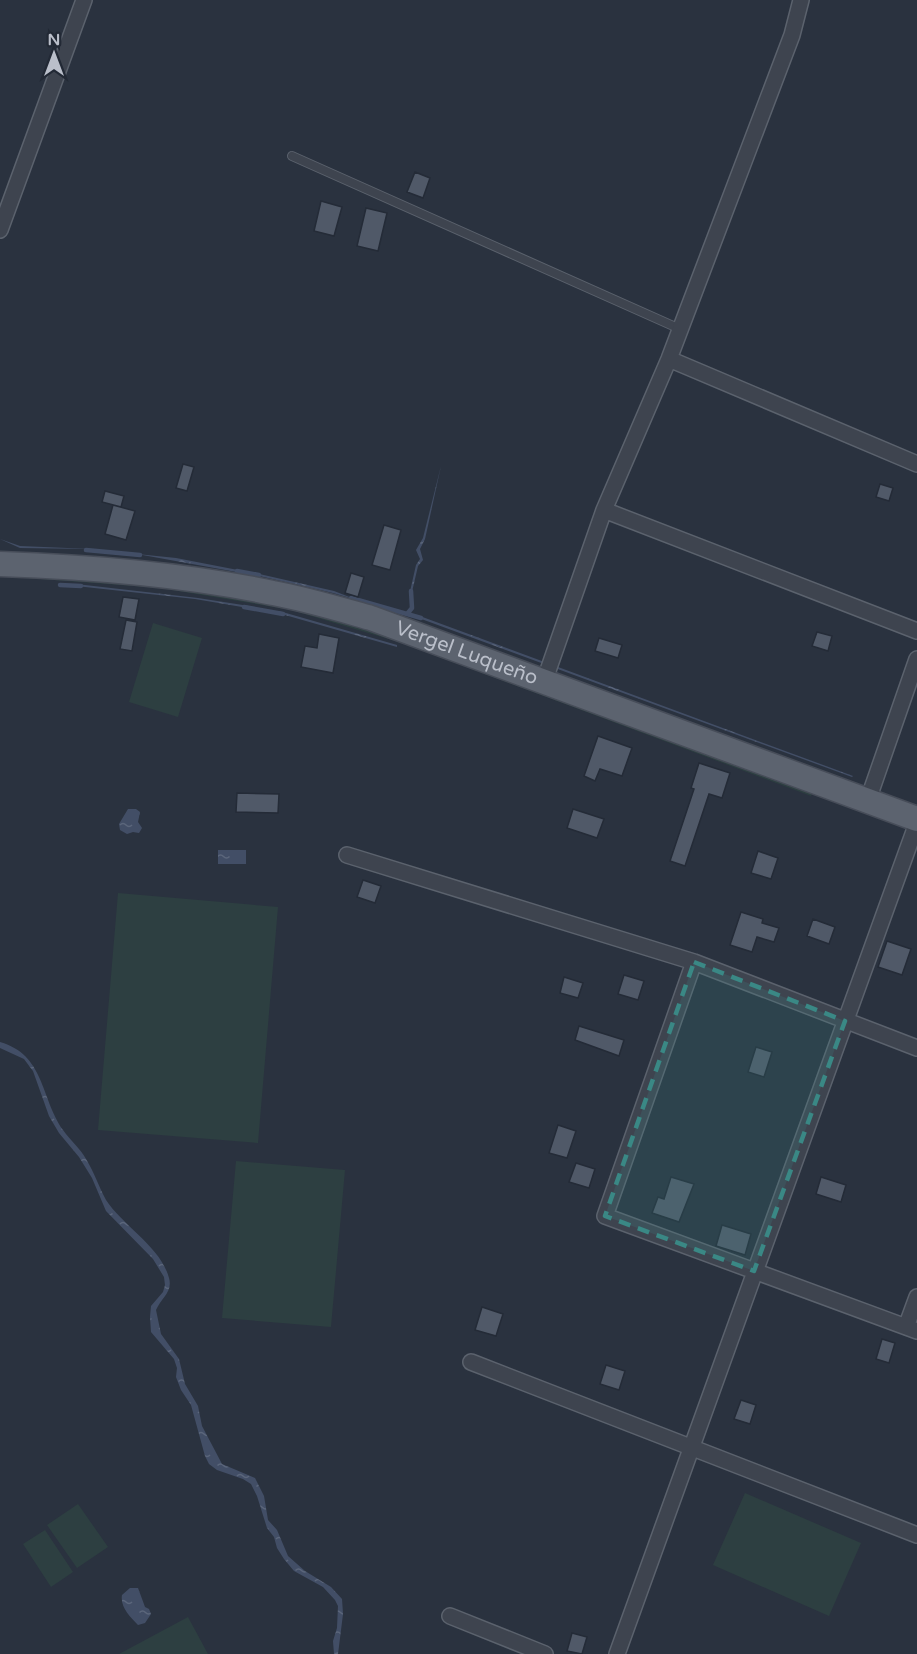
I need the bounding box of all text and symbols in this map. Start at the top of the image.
north arrow [24,24,84,84]
text: N [48,30,60,50]
street label: Vergel Luqueño [392,616,541,690]

